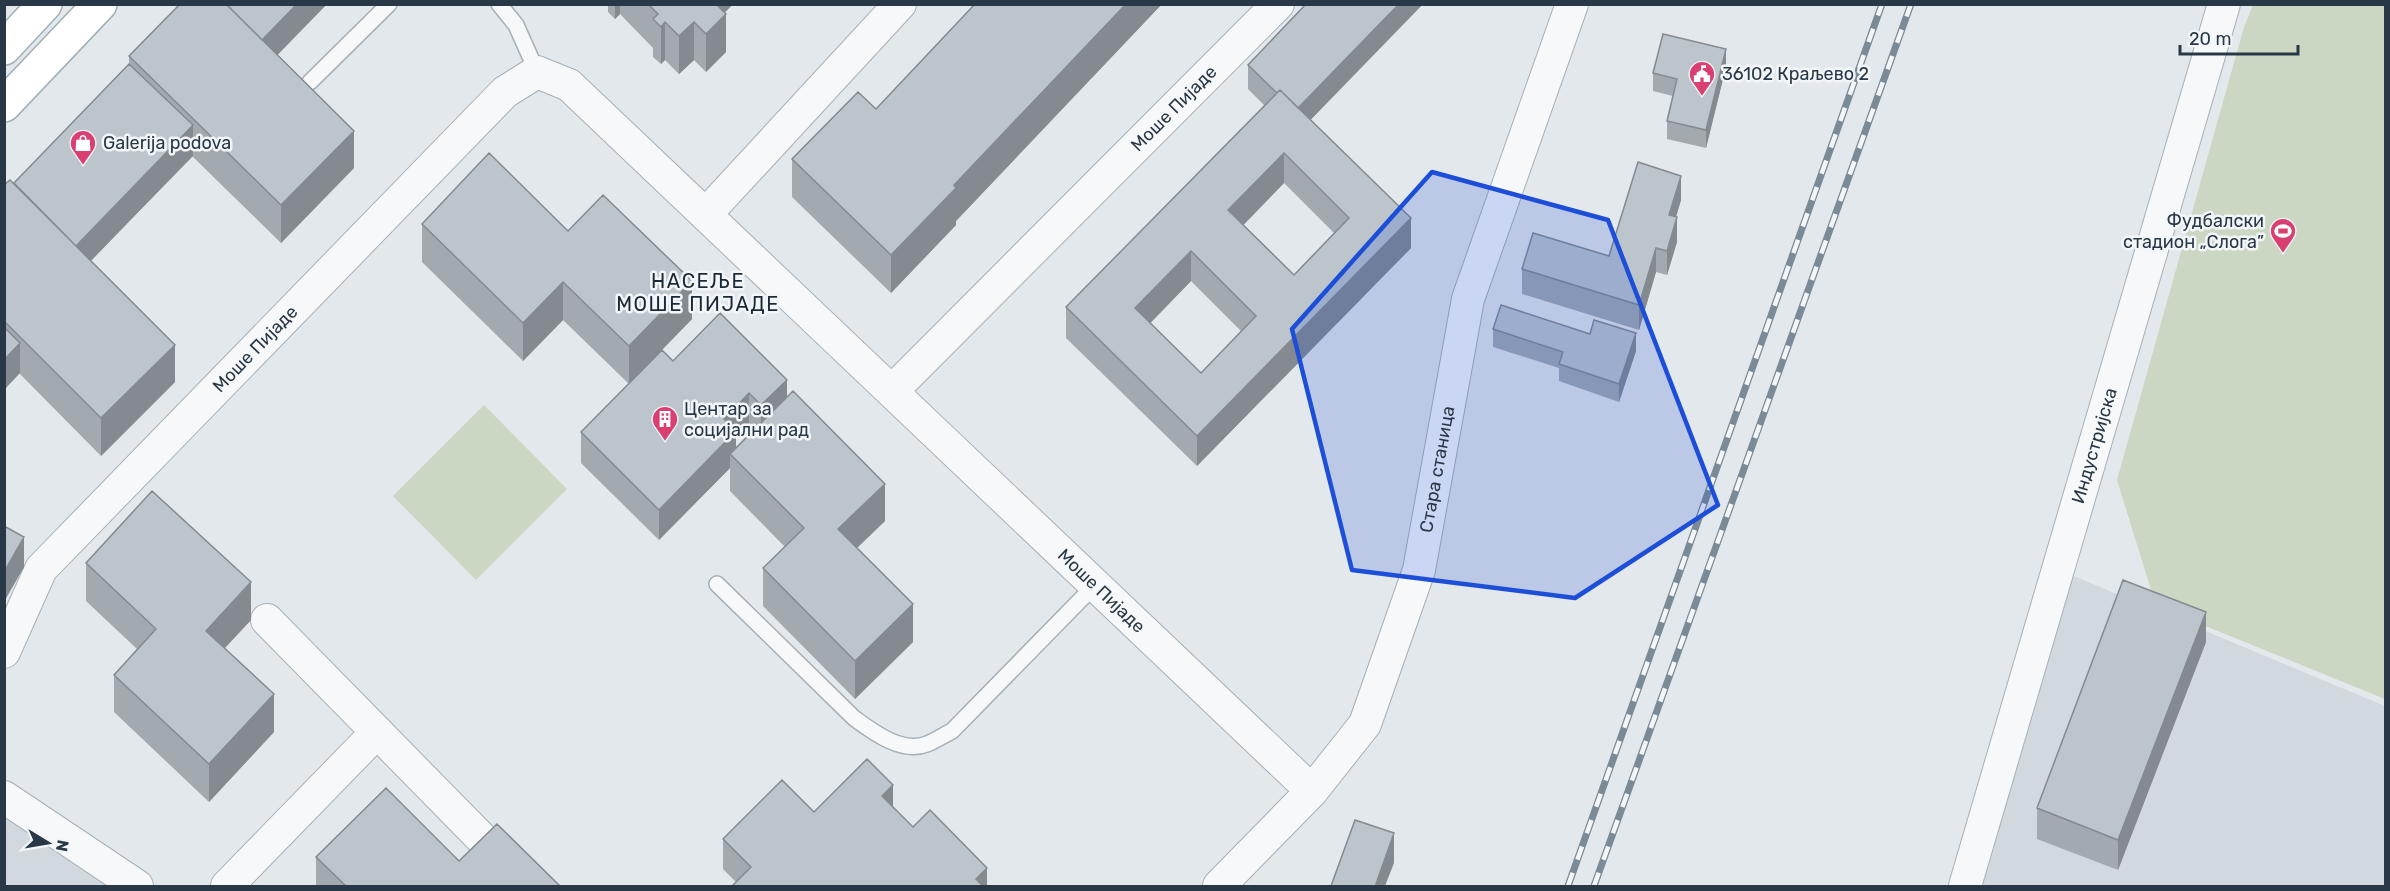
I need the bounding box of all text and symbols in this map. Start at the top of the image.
scale bar [2180,18,2298,56]
text: 20 m [2189,28,2231,50]
public building icon: 36102 Краљево 2 [1687,59,1717,97]
street label: Моше Пијаде [1126,61,1221,156]
place label: 36102 Краљево 2 [1722,63,1869,85]
shop icon: Galerija podova [68,128,98,166]
place label: Galerija podova [103,132,231,154]
place label: Фудбалски стадион „Слога” [2123,210,2264,253]
sports icon: Фудбалски стадион „Слога” [2268,216,2298,254]
district label: НАСЕЉЕ МОШЕ ПИЈАДЕ [616,269,780,316]
street label: Моше Пијаде [208,301,302,397]
street label: Индустријска [2067,385,2122,506]
place label: Центар за социјални рад [684,398,809,441]
building icon: Центар за социјални рад [650,404,680,442]
street label: Стара станица [1415,404,1459,534]
street label: Моше Пијаде [1053,544,1150,638]
north arrow [18,813,78,873]
text: N [52,838,73,853]

